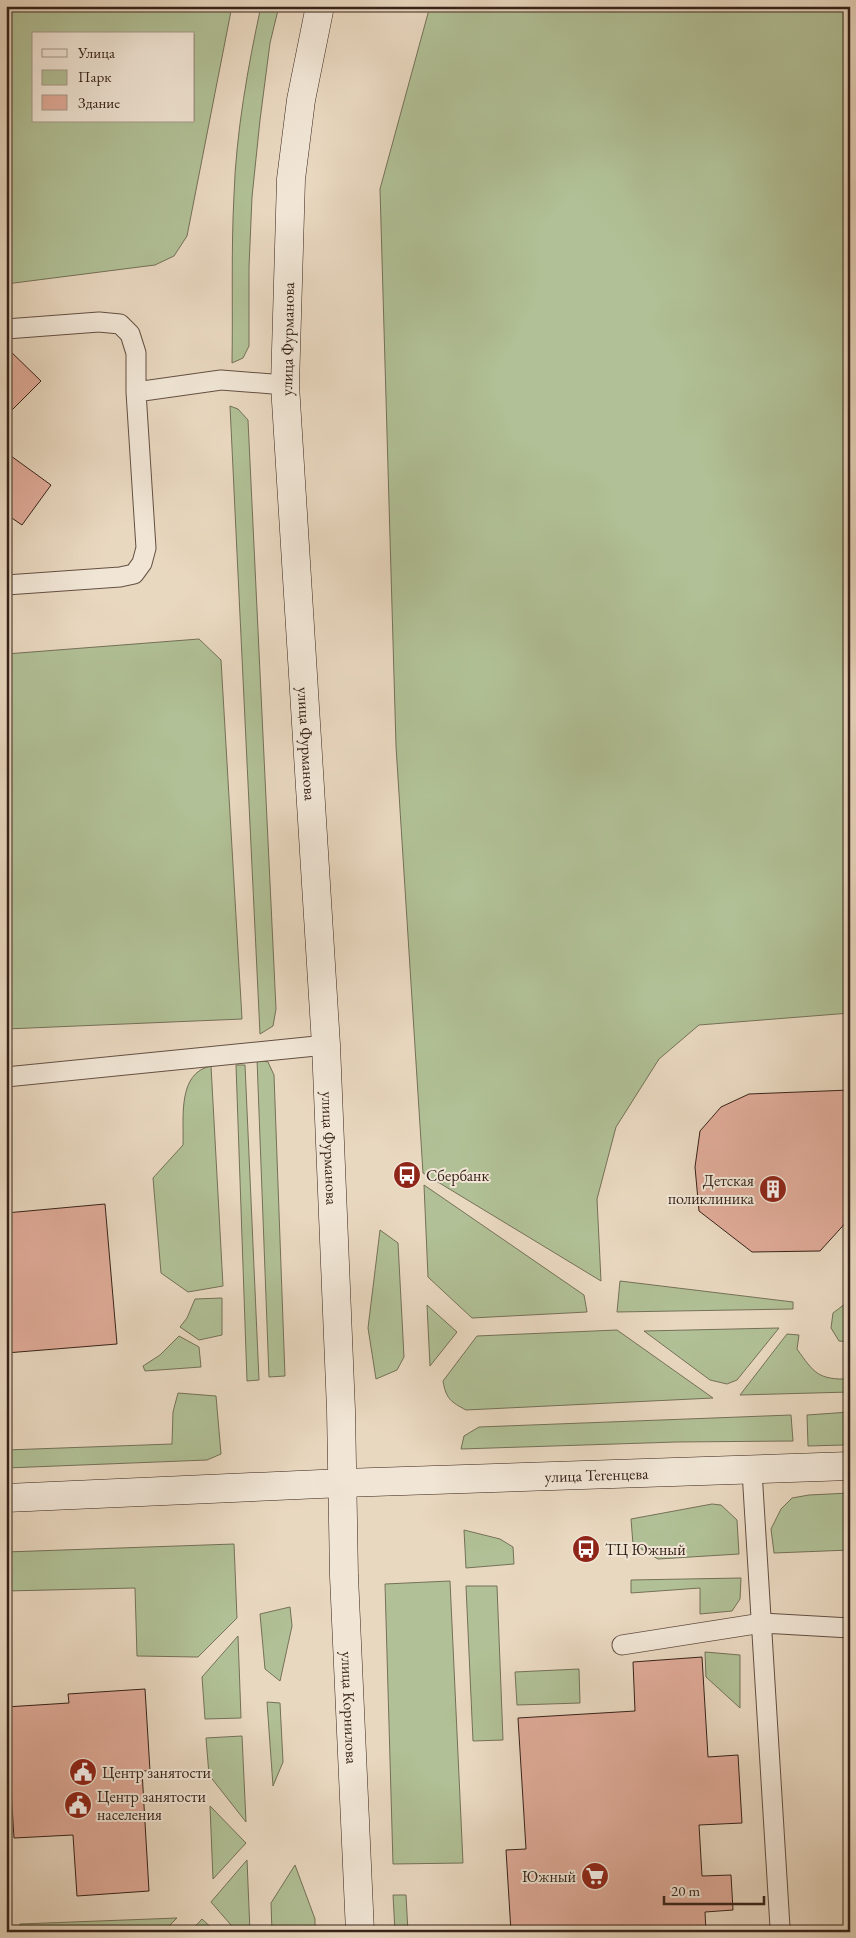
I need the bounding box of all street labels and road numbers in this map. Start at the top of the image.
street label: улица Фурманова [276,281,299,396]
street label: улица Фурманова [293,686,321,802]
street label: улица Фурманова [317,1091,343,1206]
street label: улица Тегенцева [544,1463,649,1487]
street label: улица Корнилова [336,1651,362,1765]

